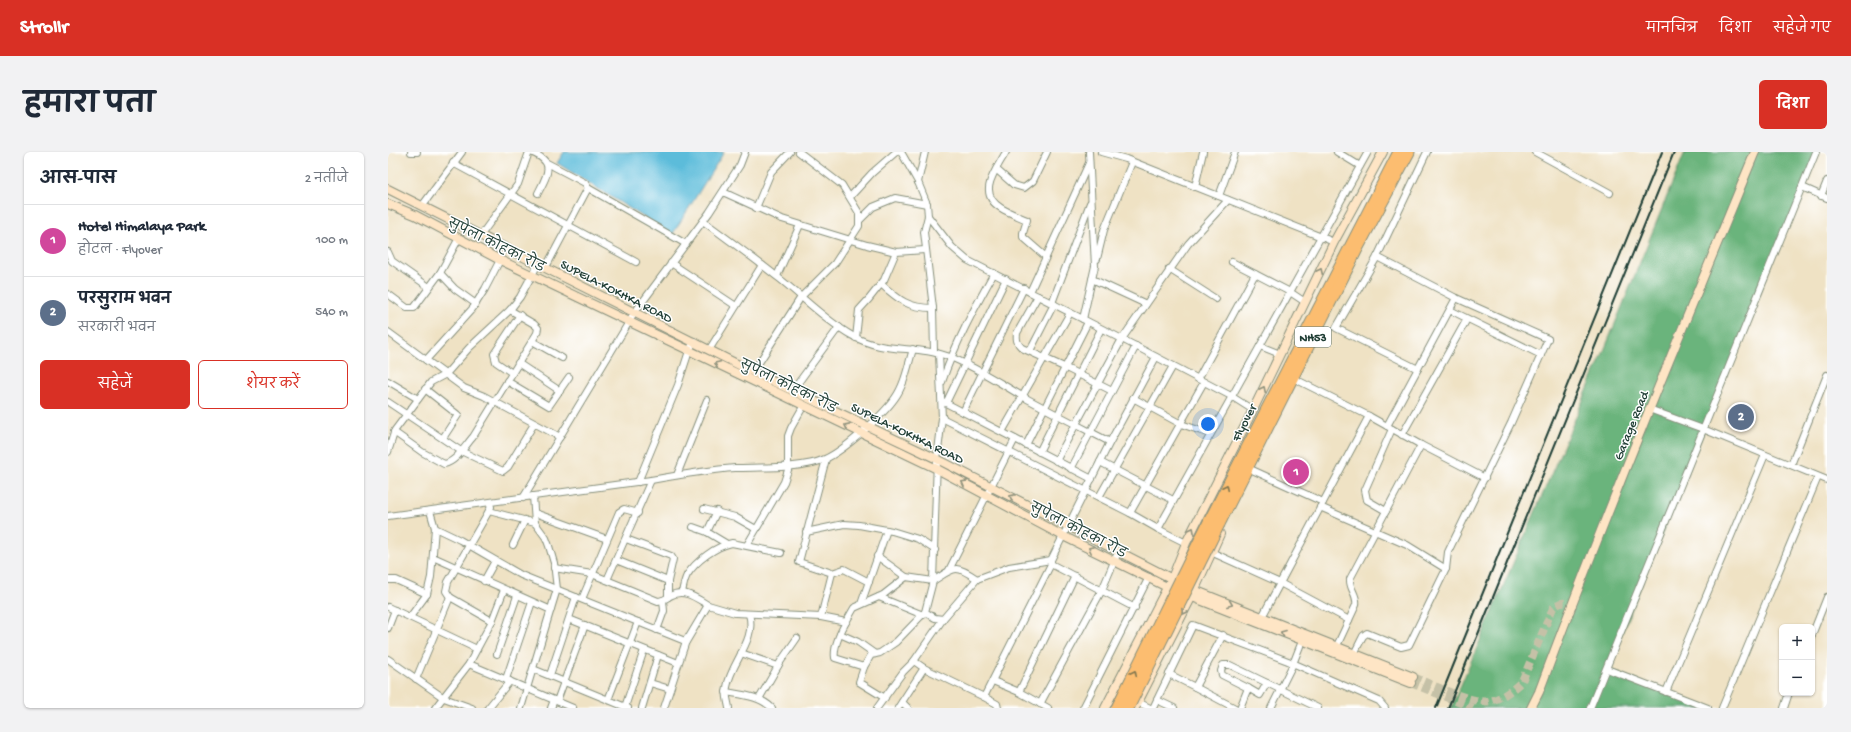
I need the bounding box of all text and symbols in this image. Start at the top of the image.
text: Strollr [20,17,68,40]
text: मानचित्र [1646,21,1697,38]
text: दिशा [1719,21,1751,38]
text: सहेजे गए [1773,21,1831,38]
button: दिशा [1759,80,1827,129]
text: हमारा पता [24,90,155,123]
text: आस-पास [40,170,116,190]
text: 2 नतीजे [305,172,348,187]
street label: सुपेला कोहका रोड [443,210,551,279]
text: Hotel Himalaya Park [78,218,205,236]
text: 1 [50,233,56,248]
text: 100 m [316,233,348,248]
text: होटल · Flyover [78,243,162,258]
street label: SUPELA-KOKHKA ROAD [557,257,675,327]
one-way arrow [1315,268,1323,276]
text: परसुराम भवन [78,291,171,309]
text: 2 [50,305,56,320]
text: 540 m [315,305,348,320]
text: सरकारी भवन [78,321,155,336]
road number: NH53 [1295,327,1331,347]
street label: सुपेला कोहका रोड [735,351,843,420]
button: सहेजें [40,360,190,409]
button: शेयर करें [198,360,348,409]
one-way arrow [714,361,721,369]
one-way arrow [1258,385,1266,393]
street label: Garage Road [1612,388,1653,463]
street label: SUPELA-KOKHKA ROAD [848,400,966,468]
street label: Flyover [1229,401,1262,445]
pin: 2 [1728,402,1754,432]
your location [1198,414,1218,434]
one-way arrow [843,423,851,431]
pin: 1 [1283,457,1309,487]
one-way arrow [961,480,968,487]
one-way arrow [1221,483,1229,491]
one-way arrow [1009,495,1016,502]
street label: सुपेला कोहका रोड [1025,495,1132,564]
one-way arrow [1188,527,1195,534]
one-way arrow [1088,546,1096,554]
one-way arrow [1226,600,1233,608]
one-way arrow [1181,608,1188,616]
map controls [1779,624,1815,696]
button: + [1779,624,1815,660]
one-way arrow [1279,630,1286,638]
button: − [1779,660,1815,696]
one-way arrow [1129,670,1137,677]

